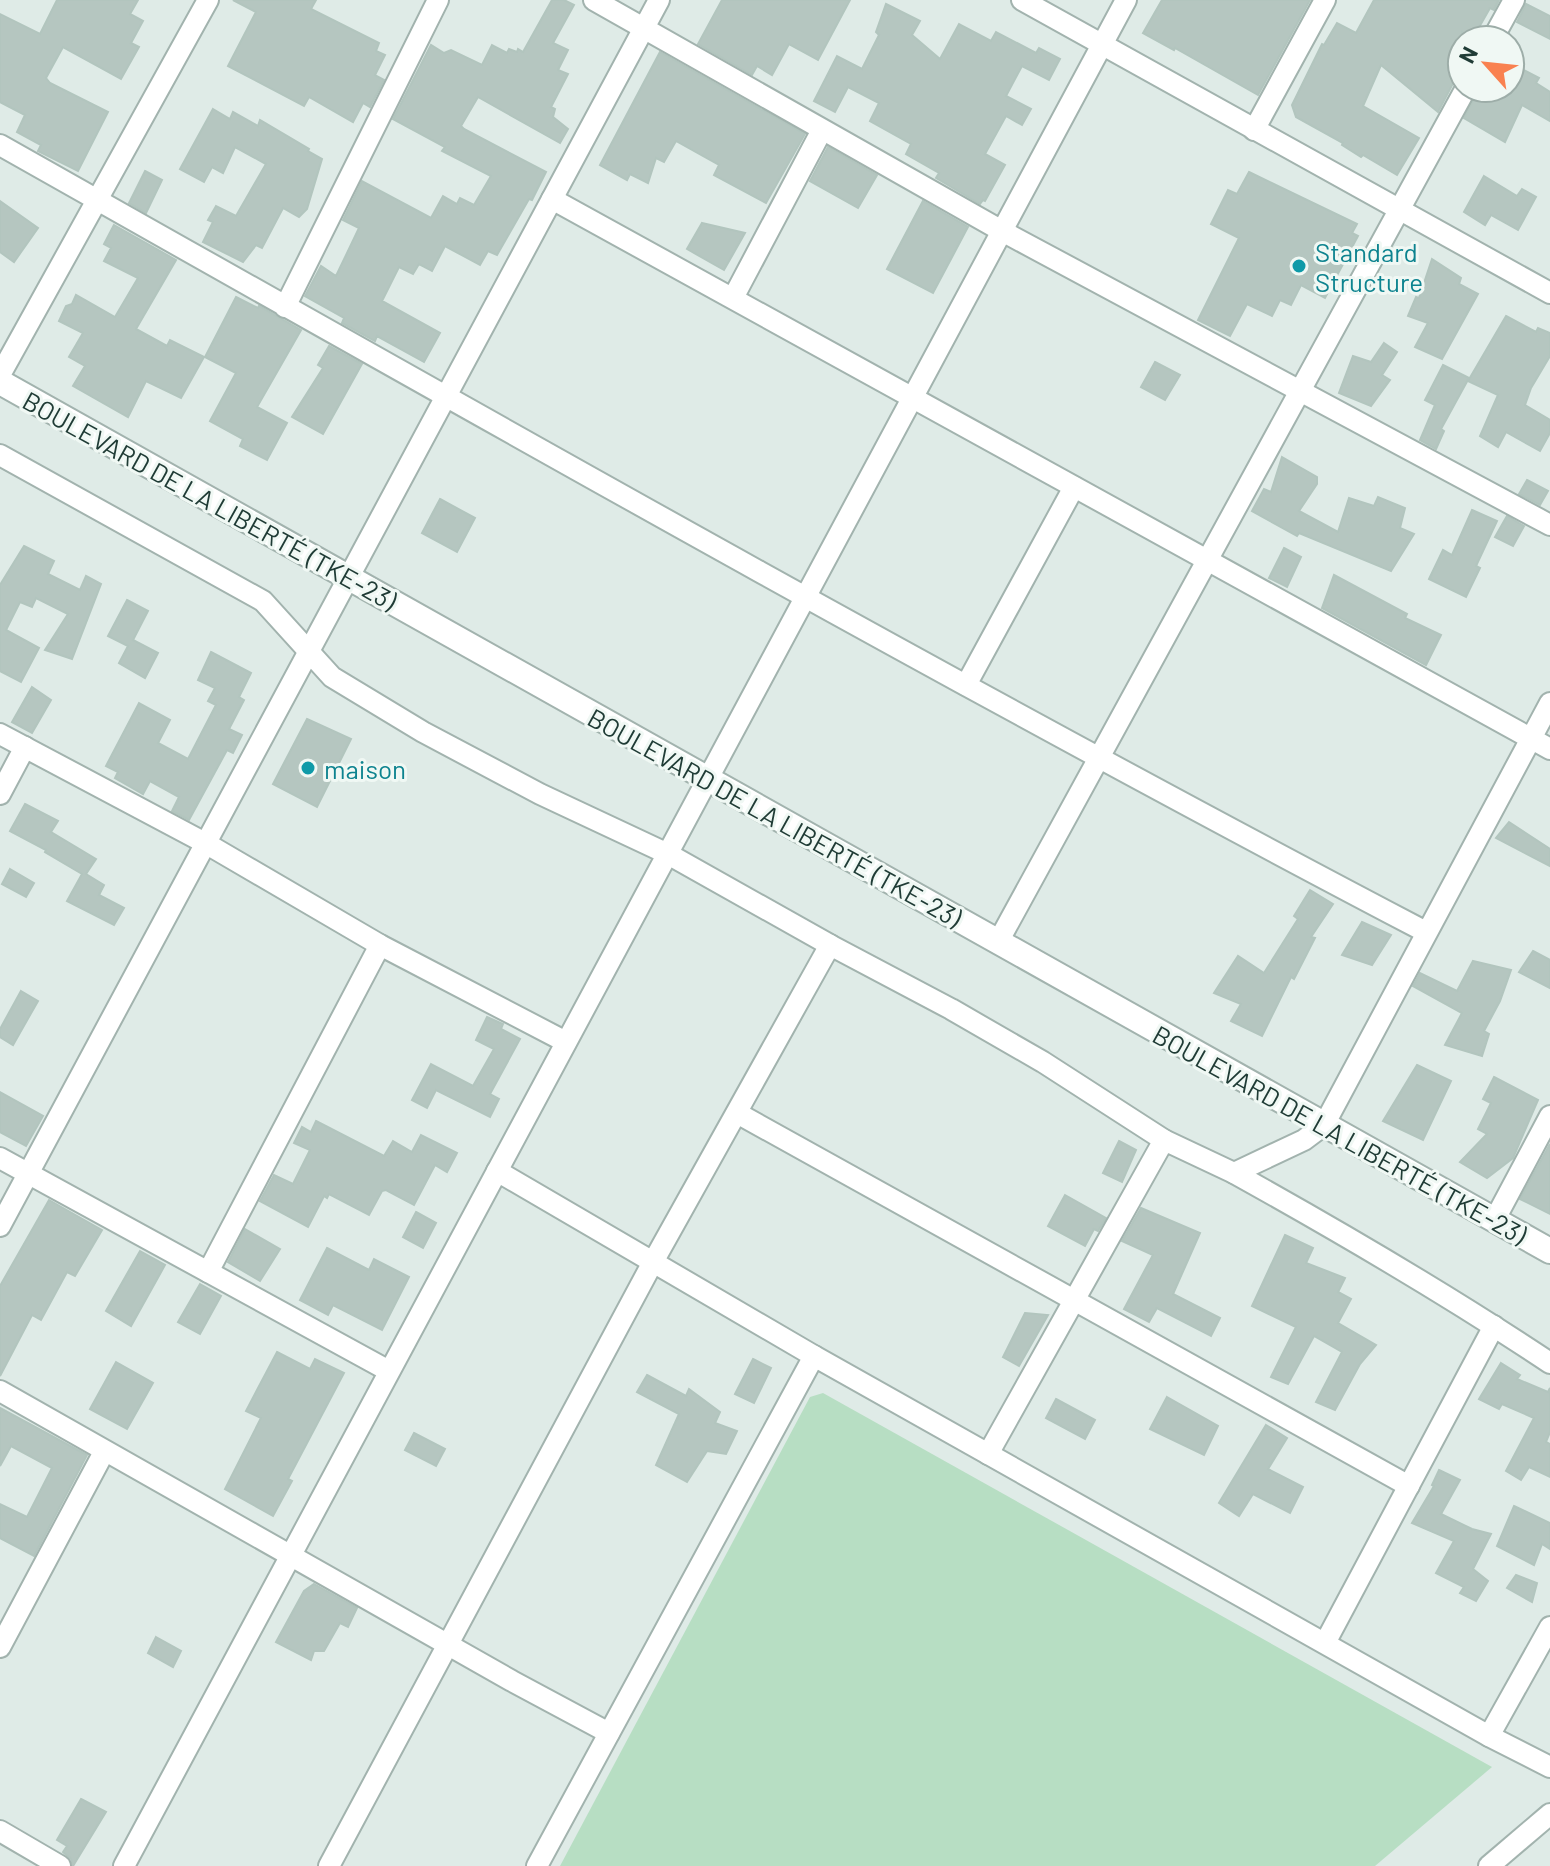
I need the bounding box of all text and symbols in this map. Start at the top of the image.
north arrow [1446,24,1526,104]
text: N [1452,42,1482,67]
place label: Standard Structure [1315,236,1423,297]
marker: Standard Structure [1290,257,1308,275]
street label: BOULEVARD DE LA LIBERTÉ (TKE-23) [18,384,402,616]
street label: BOULEVARD DE LA LIBERTÉ (TKE-23) [583,701,967,933]
place label: maison [324,753,406,784]
marker: maison [299,759,317,777]
street label: BOULEVARD DE LA LIBERTÉ (TKE-23) [1148,1018,1532,1250]

